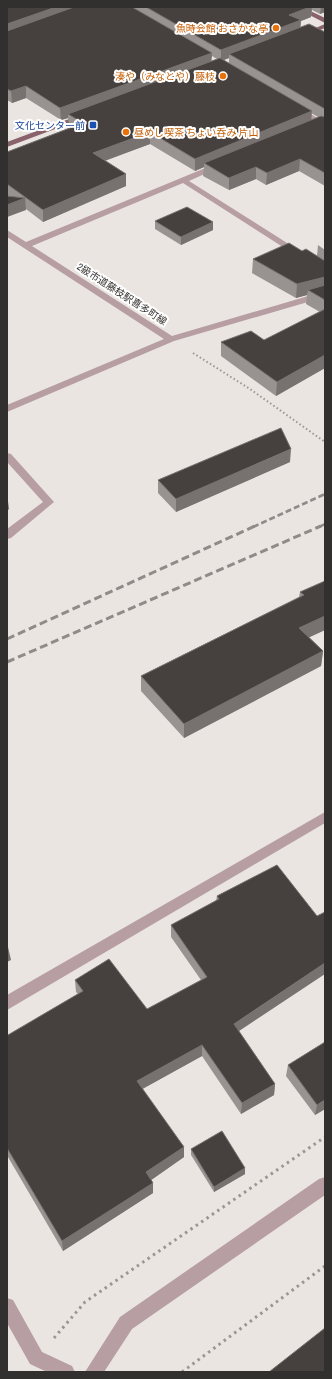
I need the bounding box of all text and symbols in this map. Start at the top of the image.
place label: 魚時会館 おさかな亭 [176,22,268,35]
marker: 魚時会館 おさかな亭 [271,23,281,33]
place label: 湊や（みなとや）藤枝 [115,70,215,83]
marker: 湊や（みなとや）藤枝 [218,71,228,81]
place label: 文化センター前 [15,119,85,132]
marker: 文化センター前 [88,120,98,130]
place label: 昼めし喫茶 ちょい呑み 片山 [134,126,259,139]
marker: 昼めし喫茶 ちょい呑み 片山 [121,127,131,137]
street label: 2級市道藤枝駅喜多町線 [75,260,169,328]

